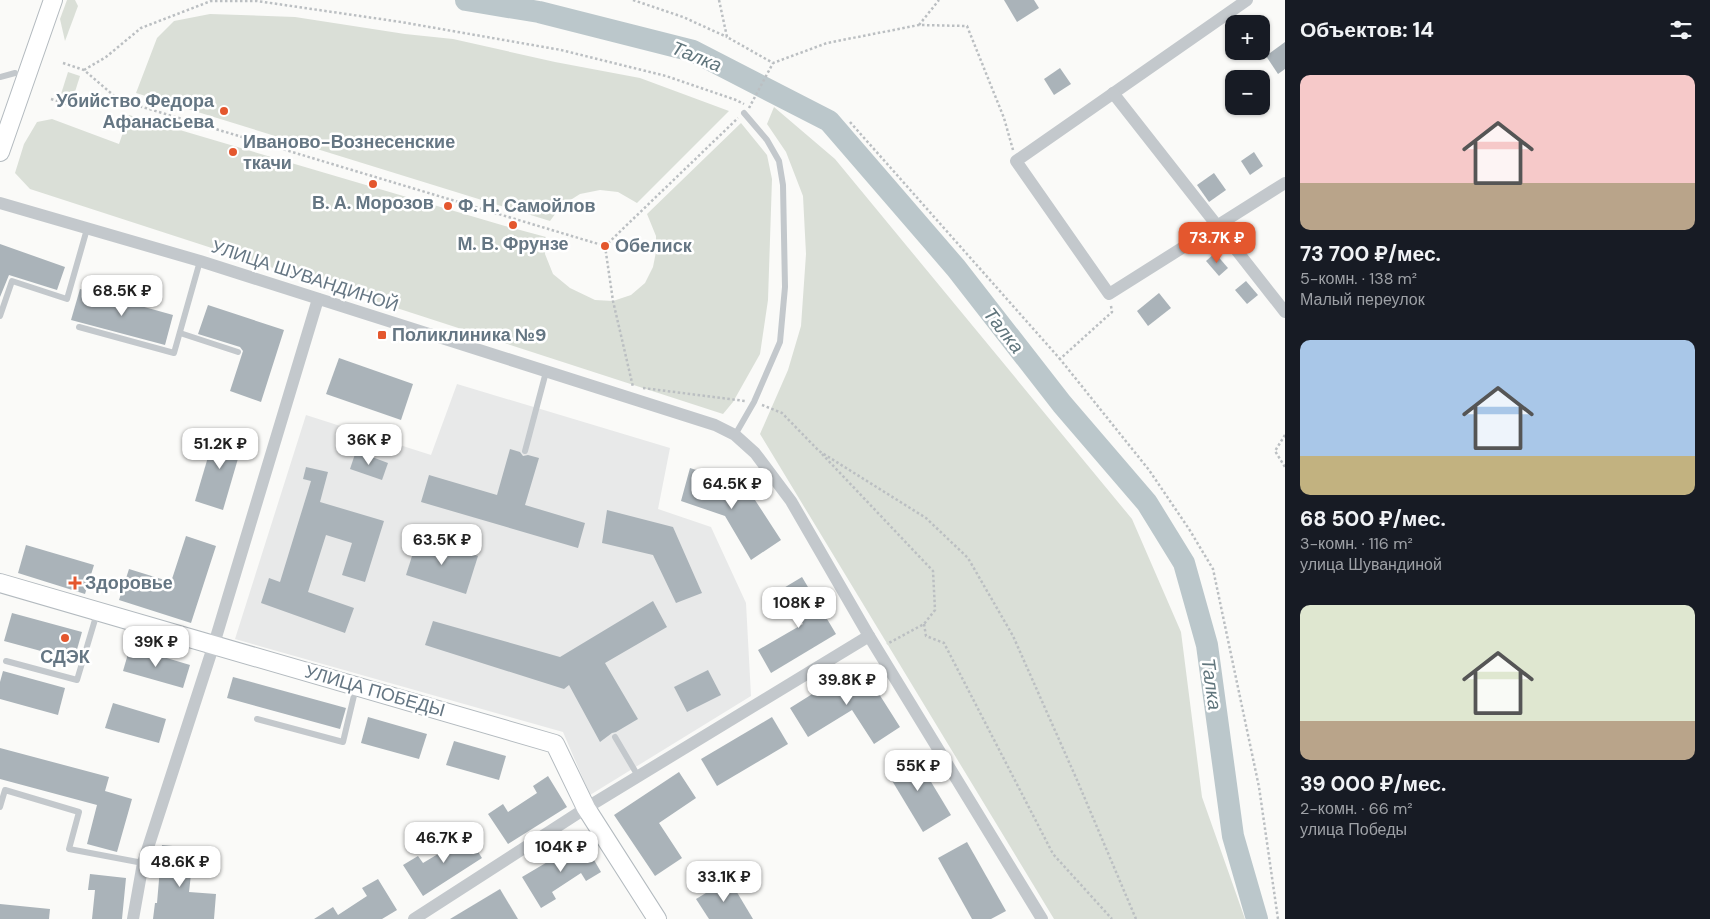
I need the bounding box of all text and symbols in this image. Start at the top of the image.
map controls [1225,15,1270,115]
button: + [1225,15,1270,60]
text: Объектов: 14 [1300,16,1434,44]
icon: filters [1667,16,1695,44]
water label: Талка [668,35,726,78]
button: − [1225,70,1270,115]
place label: Убийство Федора Афанасьева [56,89,215,134]
marker: Убийство Федора Афанасьева [218,105,230,117]
icon: home [1453,108,1543,198]
place label: Иваново-Вознесенские ткачи [243,130,455,175]
marker: Иваново-Вознесенские ткачи [227,146,239,158]
marker: В. А. Морозов [367,178,379,190]
place label: В. А. Морозов [312,191,434,215]
place label: Ф. Н. Самойлов [458,194,596,218]
marker: Ф. Н. Самойлов [442,200,454,212]
marker: М. В. Фрунзе [507,219,519,231]
pin: 73.7K ₽ [1171,222,1263,264]
text: 73.7K ₽ [1190,227,1244,248]
place label: М. В. Фрунзе [457,232,569,256]
street label: УЛИЦА ШУВАНДИНОЙ [209,234,401,318]
place label: Обелиск [615,234,693,258]
marker: Обелиск [599,240,611,252]
text: 73 700 ₽/мес. [1300,240,1441,268]
text: 5-комн. · 138 m² [1300,268,1417,289]
pin: 68.5K ₽ [76,274,168,317]
text: 68.5K ₽ [93,280,151,301]
text: Малый переулок [1300,289,1425,310]
water label: Талка [978,302,1029,358]
place label: Поликлиника №9 [392,323,546,347]
marker: Поликлиника №9 [376,329,388,341]
icon: home [1453,373,1543,463]
pin: 36K ₽ [334,424,404,466]
pin: 51.2K ₽ [174,428,266,470]
text: 36K ₽ [347,429,391,450]
text: 51.2K ₽ [193,433,247,454]
pin: 64.5K ₽ [686,468,778,510]
text: 64.5K ₽ [702,473,762,494]
text: 68 500 ₽/мес. [1300,505,1446,533]
pin: 63.5K ₽ [396,524,488,566]
text: 63.5K ₽ [413,529,471,550]
text: 3-комн. · 116 m² [1300,533,1413,554]
text: улица Шувандиной [1300,554,1442,575]
place label: Здоровье [85,571,173,595]
marker: Здоровье [69,577,81,589]
pin: 108K ₽ [758,586,840,629]
text: 108K ₽ [773,592,825,613]
pin: 39K ₽ [121,626,191,668]
text: 39K ₽ [134,631,178,652]
marker: СДЭК [59,632,71,644]
icon: home [1453,638,1543,728]
place label: СДЭК [40,645,91,669]
water label: Талка [1196,657,1227,711]
street label: УЛИЦА ПОБЕДЫ [302,660,448,722]
pin: 39.8K ₽ [801,664,893,706]
text: 39.8K ₽ [818,669,876,690]
pin: 55K ₽ [883,750,953,792]
text: 55K ₽ [896,755,940,776]
text: 39 000 ₽/мес. [1300,770,1446,798]
text: 2-комн. · 66 m² [1300,798,1413,819]
text: улица Победы [1300,819,1407,840]
pin: 46.7K ₽ [398,822,490,864]
text: 46.7K ₽ [416,827,472,848]
pin: 104K ₽ [520,830,602,873]
text: 104K ₽ [535,836,587,857]
pin: 48.6K ₽ [134,846,226,888]
text: 48.6K ₽ [151,851,209,872]
pin: 33.1K ₽ [678,860,770,903]
text: 33.1K ₽ [697,866,751,887]

